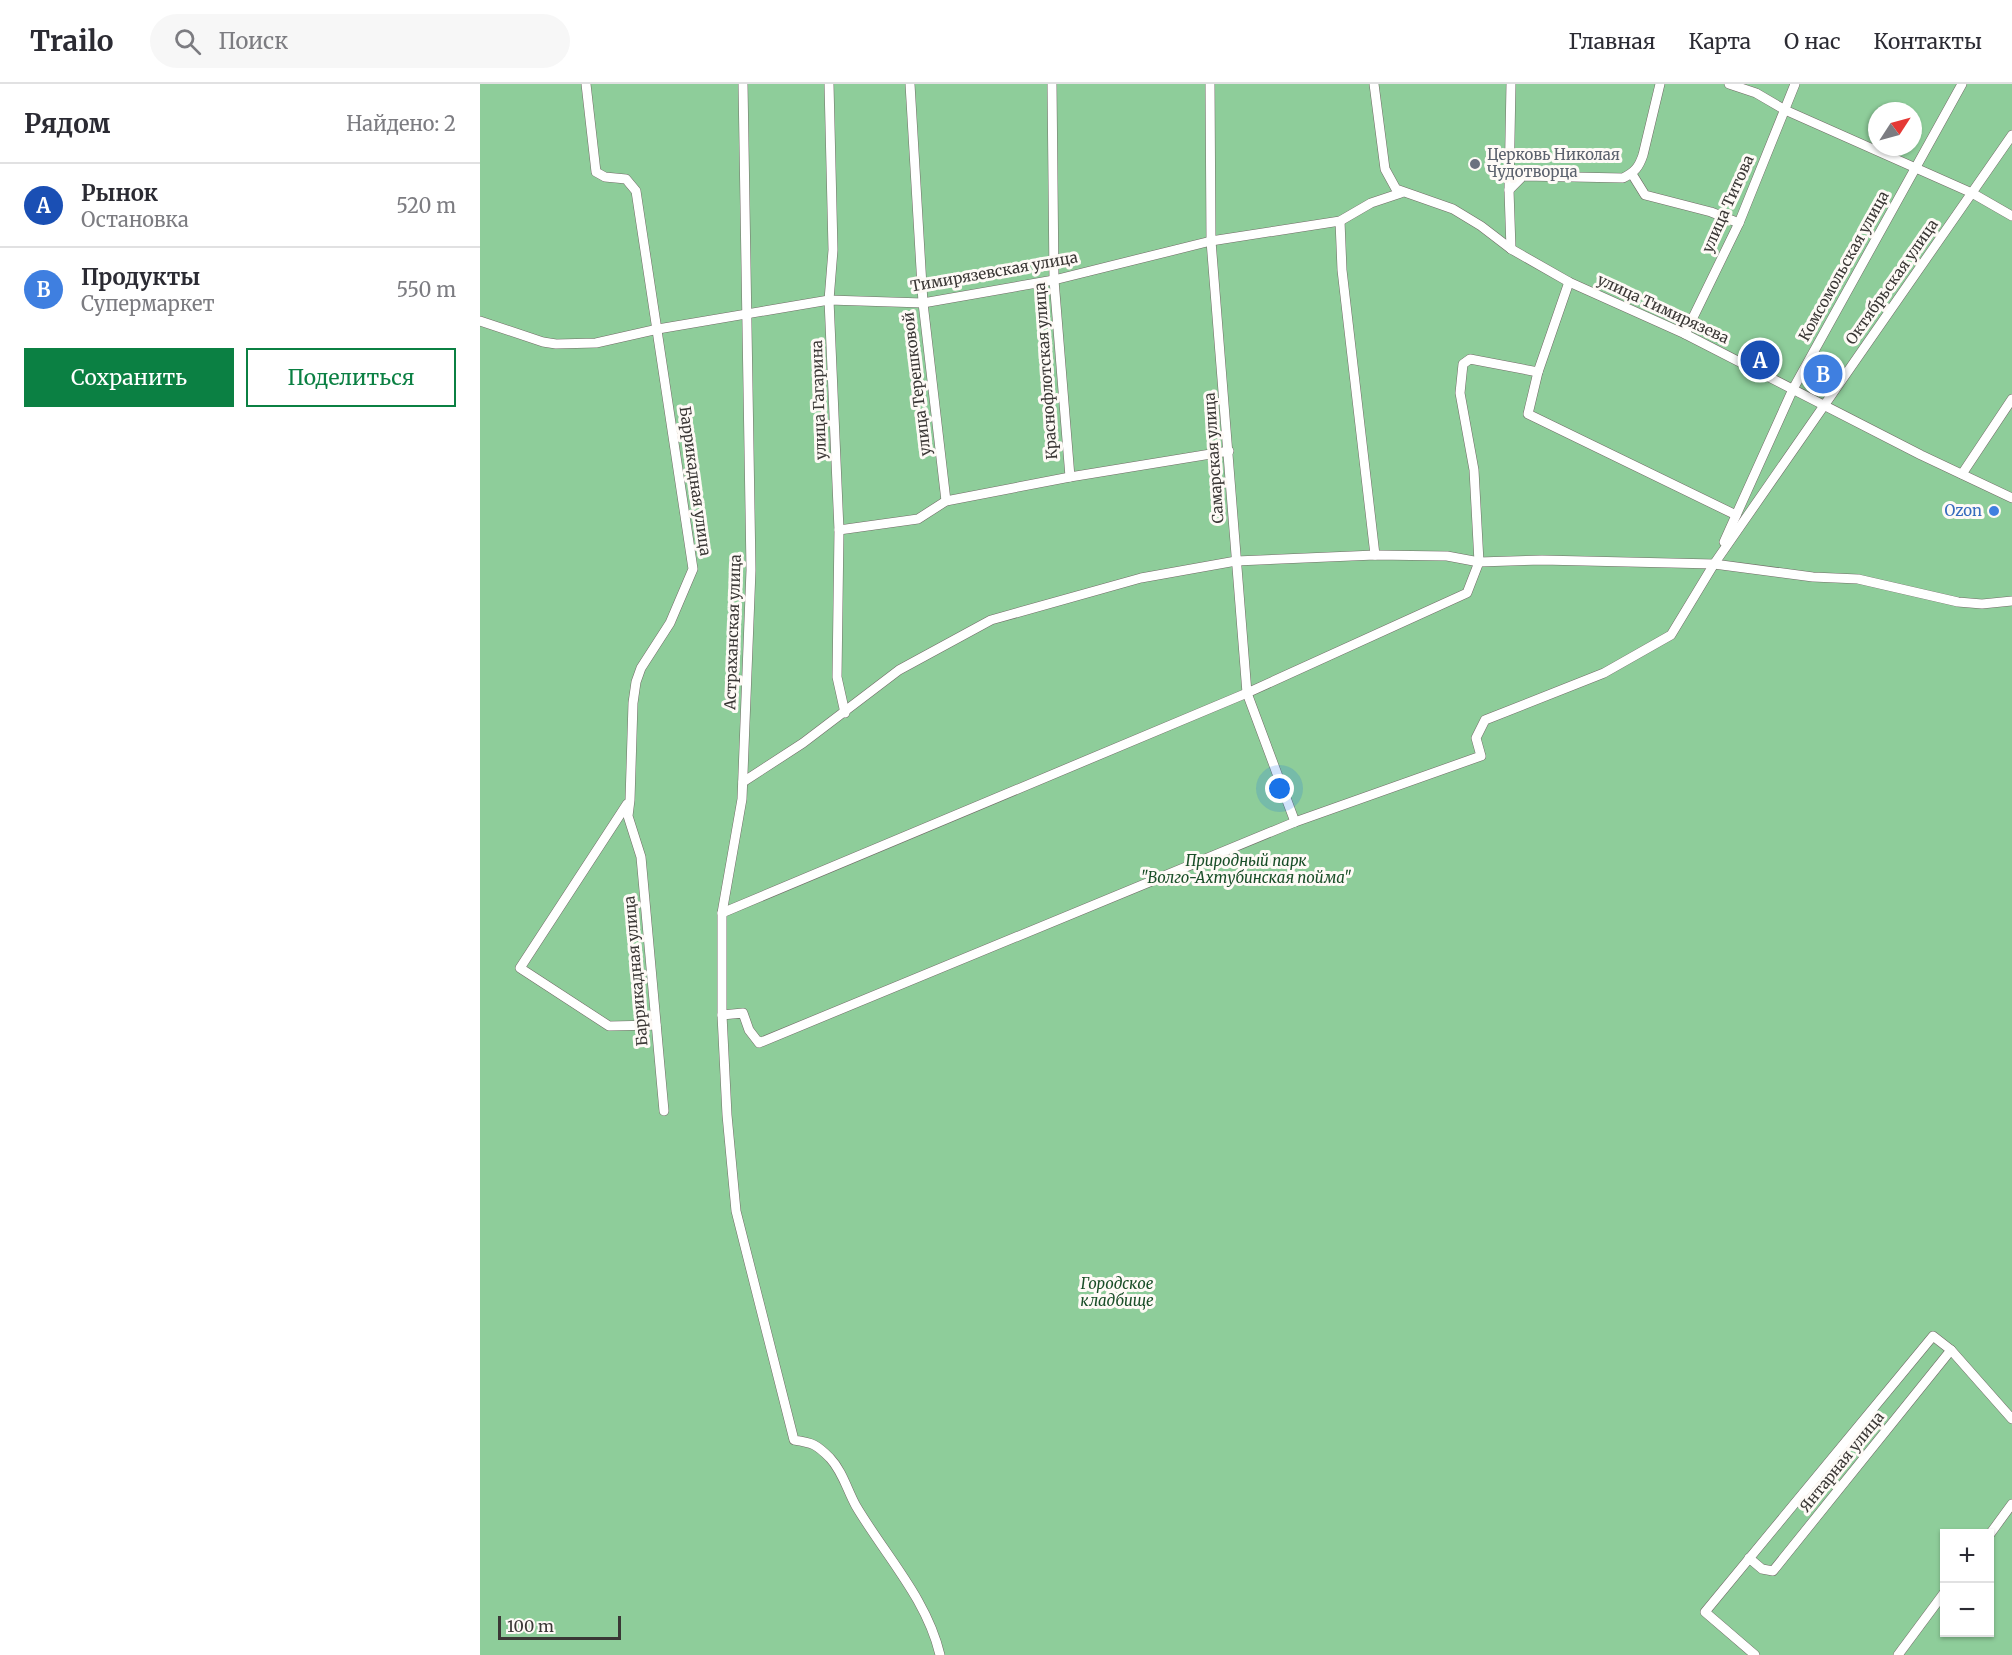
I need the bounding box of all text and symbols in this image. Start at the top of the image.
search box [150,14,570,68]
text: Trailo [30,23,114,59]
icon: search [171,25,204,58]
text: Поиск [219,27,288,55]
text: Главная [1569,28,1656,55]
text: Карта [1689,28,1751,55]
text: О нас [1784,28,1841,55]
text: Контакты [1874,28,1982,55]
north arrow [1868,102,1922,156]
text: Рядом [24,107,110,140]
text: Найдено: 2 [346,111,456,136]
place label: Церковь Николая Чудотворца [1487,145,1620,181]
street label: улица Титова [1698,152,1758,256]
marker: Церковь Николая Чудотворца [1468,157,1482,171]
text: Рынок [81,179,158,207]
street label: Комсомольская улица [1794,187,1893,344]
text: A [36,193,51,218]
text: 520 m [396,193,456,218]
text: Остановка [81,207,189,232]
street label: Октябрьская улица [1841,215,1942,348]
street label: Тимирязевская улица [909,247,1079,296]
text: Продукты [81,263,200,291]
street label: улица Тимирязева [1594,270,1732,347]
text: B [37,277,50,302]
text: 550 m [397,277,456,302]
street label: Краснофлотская улица [1030,282,1061,460]
text: Супермаркет [81,291,215,316]
street label: улица Терешковой [898,311,935,457]
pin: A [1740,338,1780,382]
street label: улица Гагарина [807,340,830,460]
button: Сохранить [24,348,234,407]
button: Поделиться [246,348,456,407]
pin: B [1804,352,1842,396]
street label: Самарская улица [1199,392,1228,524]
street label: Баррикадная улица [676,405,715,557]
place label: Ozon [1944,501,1982,520]
marker: Ozon [1987,504,2001,518]
street label: Астраханская улица [720,554,745,711]
your location [1265,774,1294,803]
park label: Природный парк "Волго-Ахтубинская пойма" [1141,851,1352,887]
street label: Баррикадная улица [619,895,652,1047]
park label: Городское кладбище [1080,1274,1154,1310]
street label: Янтарная улица [1795,1408,1888,1516]
map controls [1940,1529,1994,1637]
button: + [1940,1529,1994,1583]
button: − [1940,1583,1994,1637]
scale bar [498,1613,621,1640]
text: 100 m [507,1616,554,1636]

